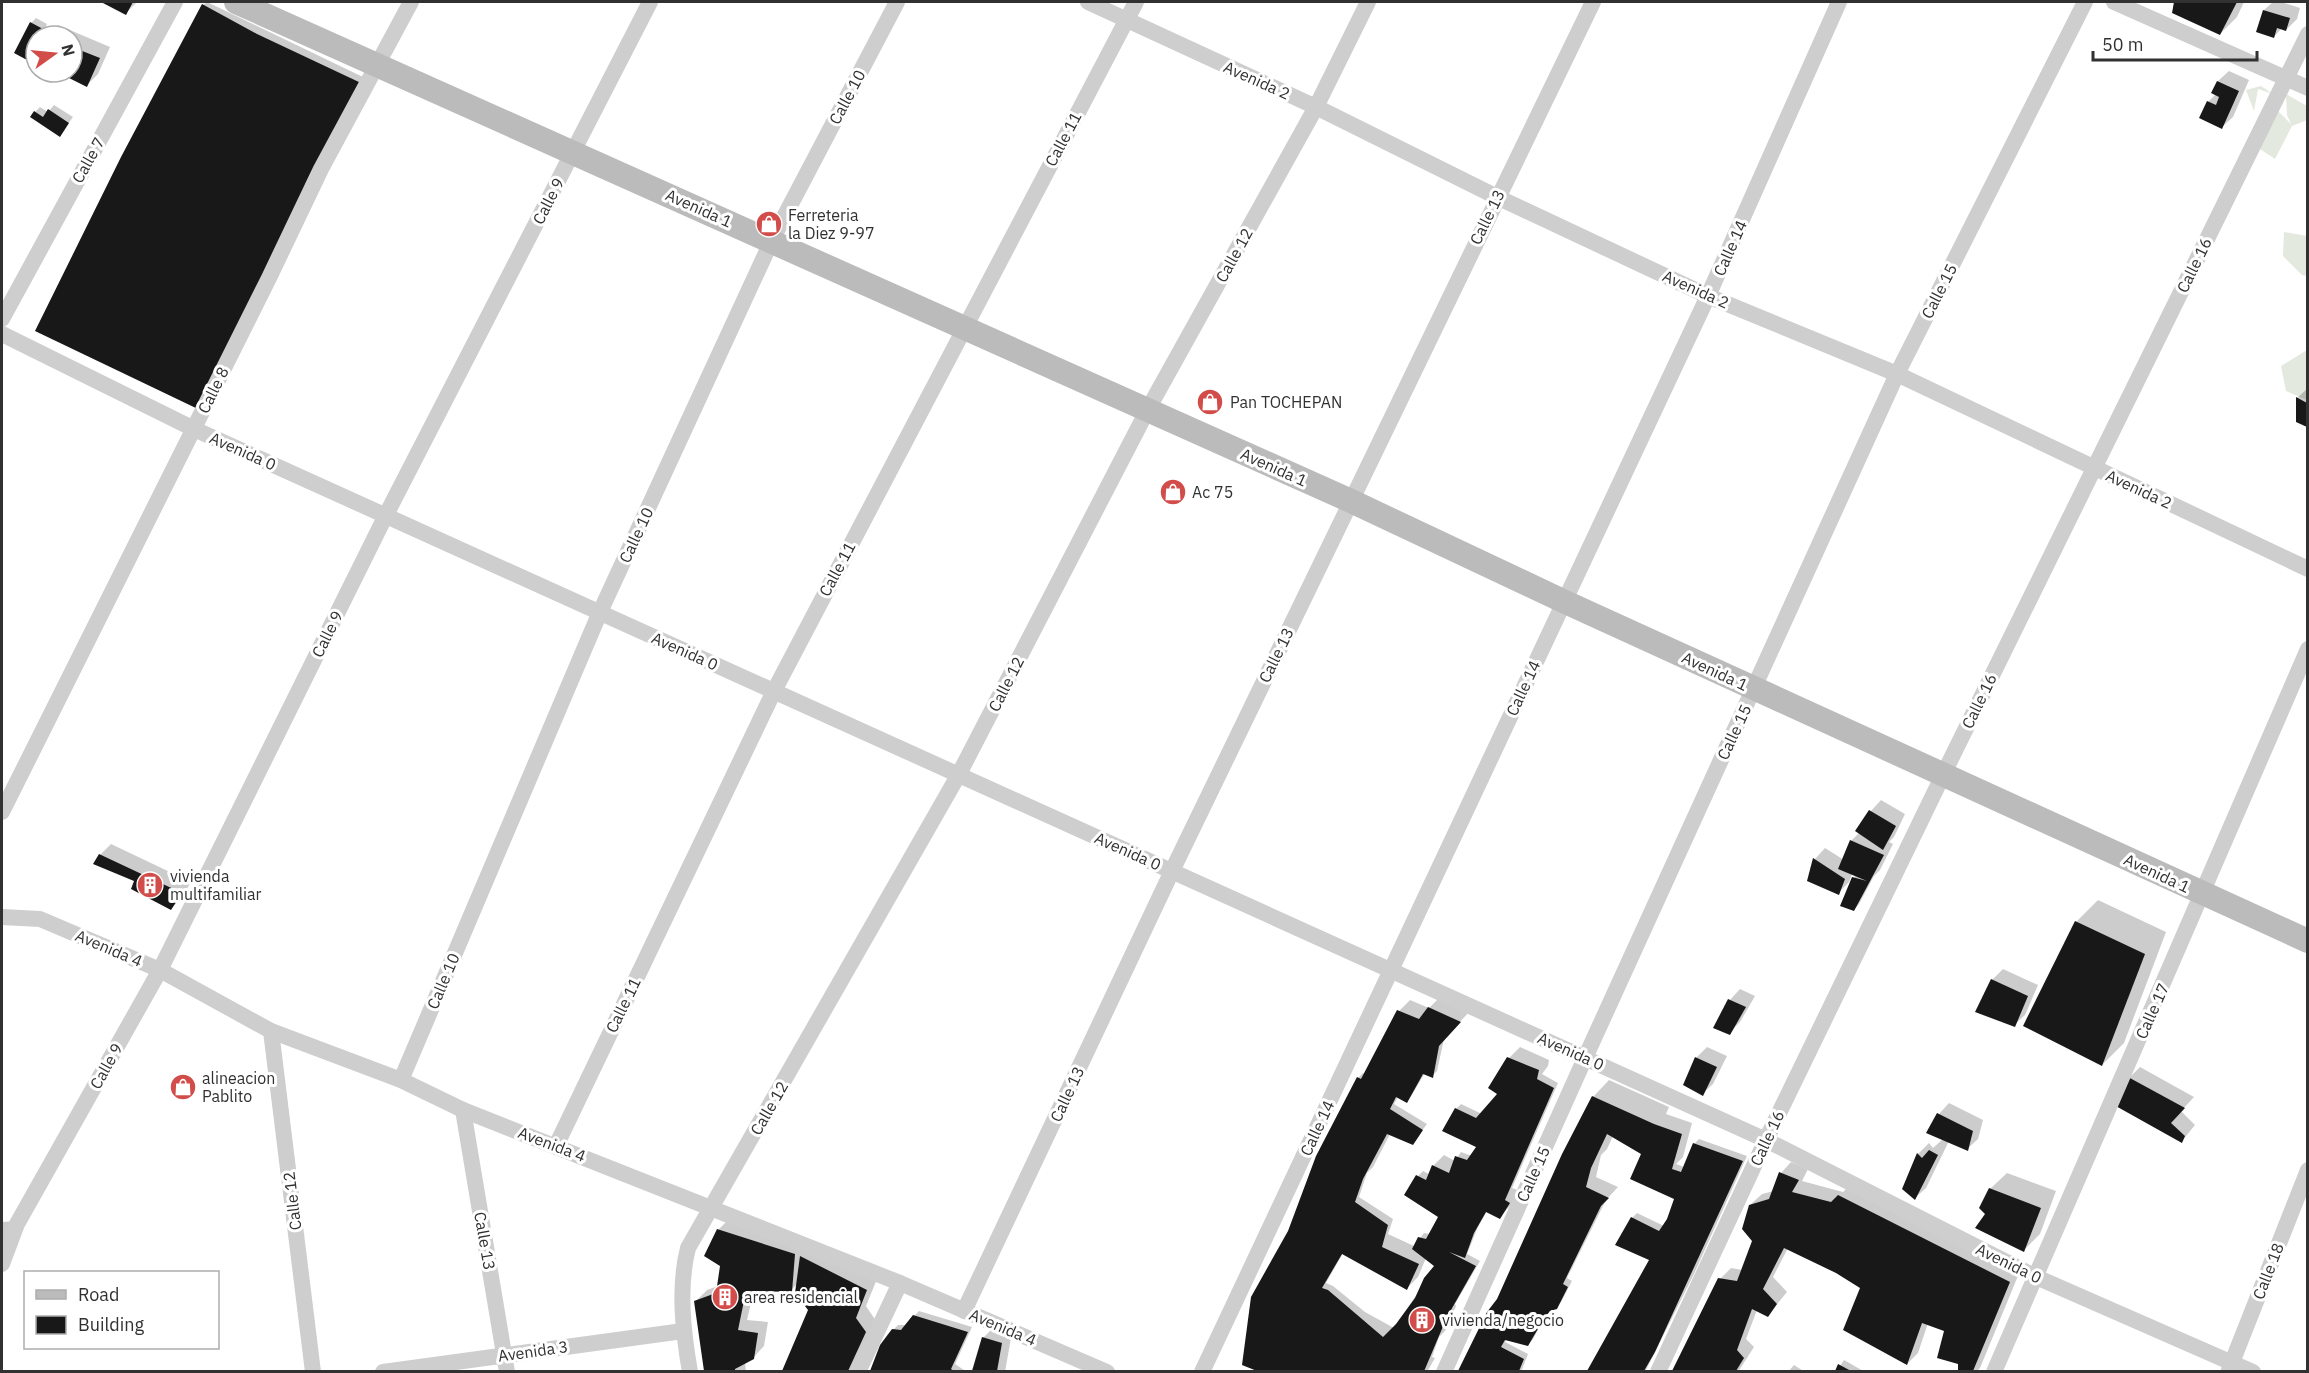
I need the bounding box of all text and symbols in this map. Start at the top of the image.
north arrow [24,24,84,84]
scale bar [2093,24,2256,62]
text: 50 m [2102,33,2144,56]
text: N [57,42,80,58]
street label: Avenida 2 [1221,56,1293,104]
street label: Calle 10 [824,66,870,128]
street label: Calle 11 [1040,108,1086,170]
street label: Calle 7 [67,134,109,186]
street label: Calle 9 [528,175,568,227]
street label: Avenida 1 [663,184,735,232]
street label: Calle 13 [1465,186,1509,248]
place label: Ferreteria la Diez 9-97 [788,205,875,243]
shop icon: Ferreteria la Diez 9-97 [754,209,784,239]
street label: Calle 14 [1709,217,1751,279]
street label: Calle 12 [1211,224,1257,286]
street label: Calle 16 [2172,234,2216,296]
street label: Calle 15 [1917,260,1961,322]
street label: Avenida 2 [1660,265,1732,313]
street label: Calle 8 [193,363,233,417]
shop icon: Pan TOCHEPAN [1195,387,1225,417]
place label: Pan TOCHEPAN [1230,392,1342,412]
street label: Avenida 0 [207,427,279,475]
street label: Avenida 1 [1238,443,1310,491]
street label: Avenida 2 [2103,465,2175,513]
shop icon: Ac 75 [1158,477,1188,507]
place label: Ac 75 [1192,482,1233,502]
street label: Calle 10 [614,504,658,566]
street label: Calle 11 [814,538,860,600]
street label: Calle 9 [307,607,347,661]
street label: Calle 13 [1254,624,1298,686]
street label: Avenida 0 [649,627,721,675]
street label: Avenida 1 [1679,647,1751,695]
street label: Calle 12 [984,653,1028,715]
street label: Calle 14 [1501,657,1545,719]
street label: Calle 16 [1957,670,2001,732]
street label: Calle 15 [1712,701,1756,763]
street label: Avenida 0 [1092,827,1164,875]
street label: Avenida 1 [2121,849,2193,897]
place label: vivienda multifamiliar [170,866,262,904]
building icon: vivienda multifamiliar [135,870,165,900]
street label: Avenida 4 [73,925,145,971]
street label: Calle 10 [422,950,464,1012]
street label: Calle 11 [601,974,645,1036]
street label: Calle 17 [2131,980,2173,1042]
street label: Avenida 0 [1535,1027,1607,1075]
street label: Calle 9 [85,1040,127,1092]
street label: Calle 13 [1045,1063,1089,1125]
place label: alineacion Pablito [202,1068,275,1106]
shop icon: alineacion Pablito [168,1072,198,1102]
street label: Calle 12 [746,1078,792,1138]
street label: Calle 14 [1295,1097,1339,1159]
street label: Calle 16 [1745,1107,1789,1169]
street label: Avenida 4 [515,1122,589,1166]
street label: Calle 15 [1512,1143,1554,1205]
street label: Calle 12 [278,1171,306,1231]
street label: Calle 13 [470,1210,500,1272]
street label: Avenida 0 [1973,1239,2045,1287]
street label: Calle 18 [2248,1240,2288,1302]
legend [24,1271,219,1349]
building icon: area residencial [710,1282,740,1312]
text: Road [78,1283,119,1306]
place label: area residencial [744,1287,858,1307]
street label: Avenida 4 [967,1304,1039,1350]
building icon: vivienda/negocio [1407,1305,1437,1335]
place label: vivienda/negocio [1442,1310,1564,1330]
text: Building [78,1313,145,1336]
street label: Avenida 3 [497,1336,569,1366]

